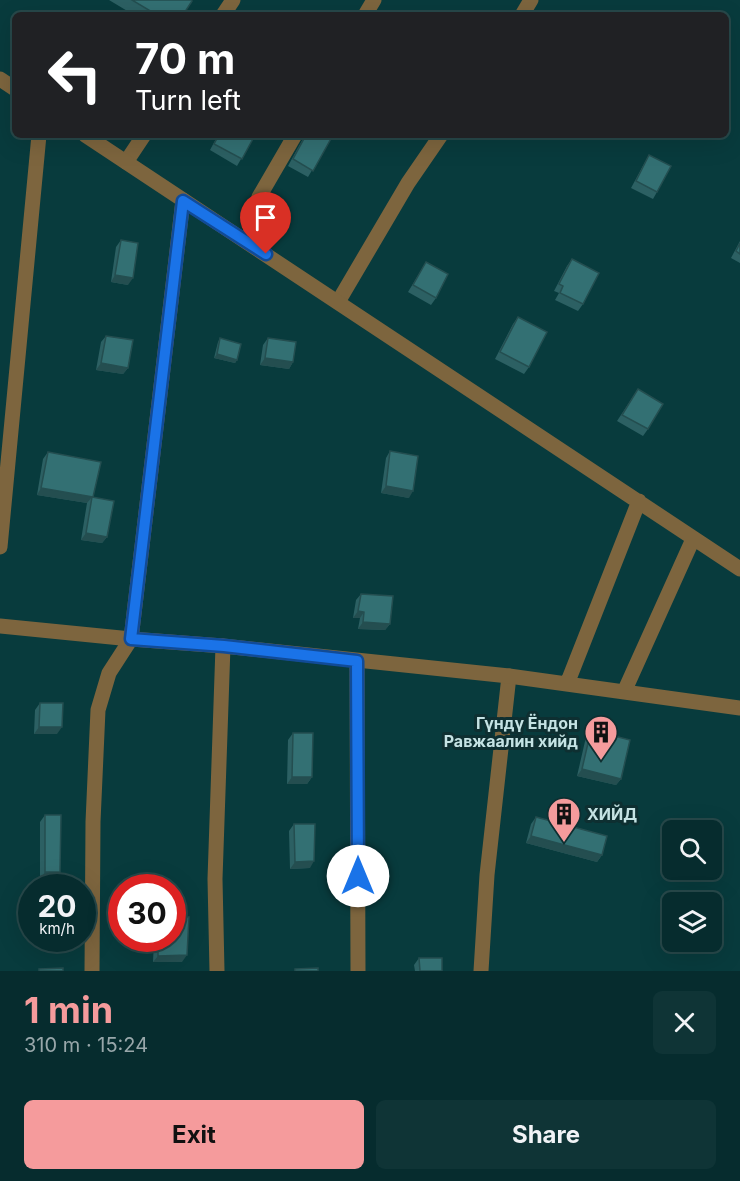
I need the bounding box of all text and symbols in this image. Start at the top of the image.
text: 70 m [135,33,235,84]
icon: left [36,36,114,114]
text: Turn left [135,84,241,117]
pin [240,192,291,254]
icon: arrive [249,201,282,234]
place label: Гүндү Ёндон Равжаалин хийд [444,713,578,751]
building icon: Гүндү Ёндон Равжаалин хийд [583,714,619,761]
building icon: ХИЙД [546,796,582,843]
place label: ХИЙД [587,804,637,824]
map controls [662,820,722,952]
button: search [662,820,722,880]
position arrow [326,844,390,908]
speed limit sign: 30 [108,874,186,952]
text: 20 [37,888,77,924]
button: layers [662,892,722,952]
text: km/h [39,919,75,938]
text: 1 min [24,988,113,1032]
button: close [653,991,716,1054]
text: 310 m · 15:24 [24,1033,148,1057]
button: Exit [24,1100,364,1169]
button: Share [376,1100,716,1169]

